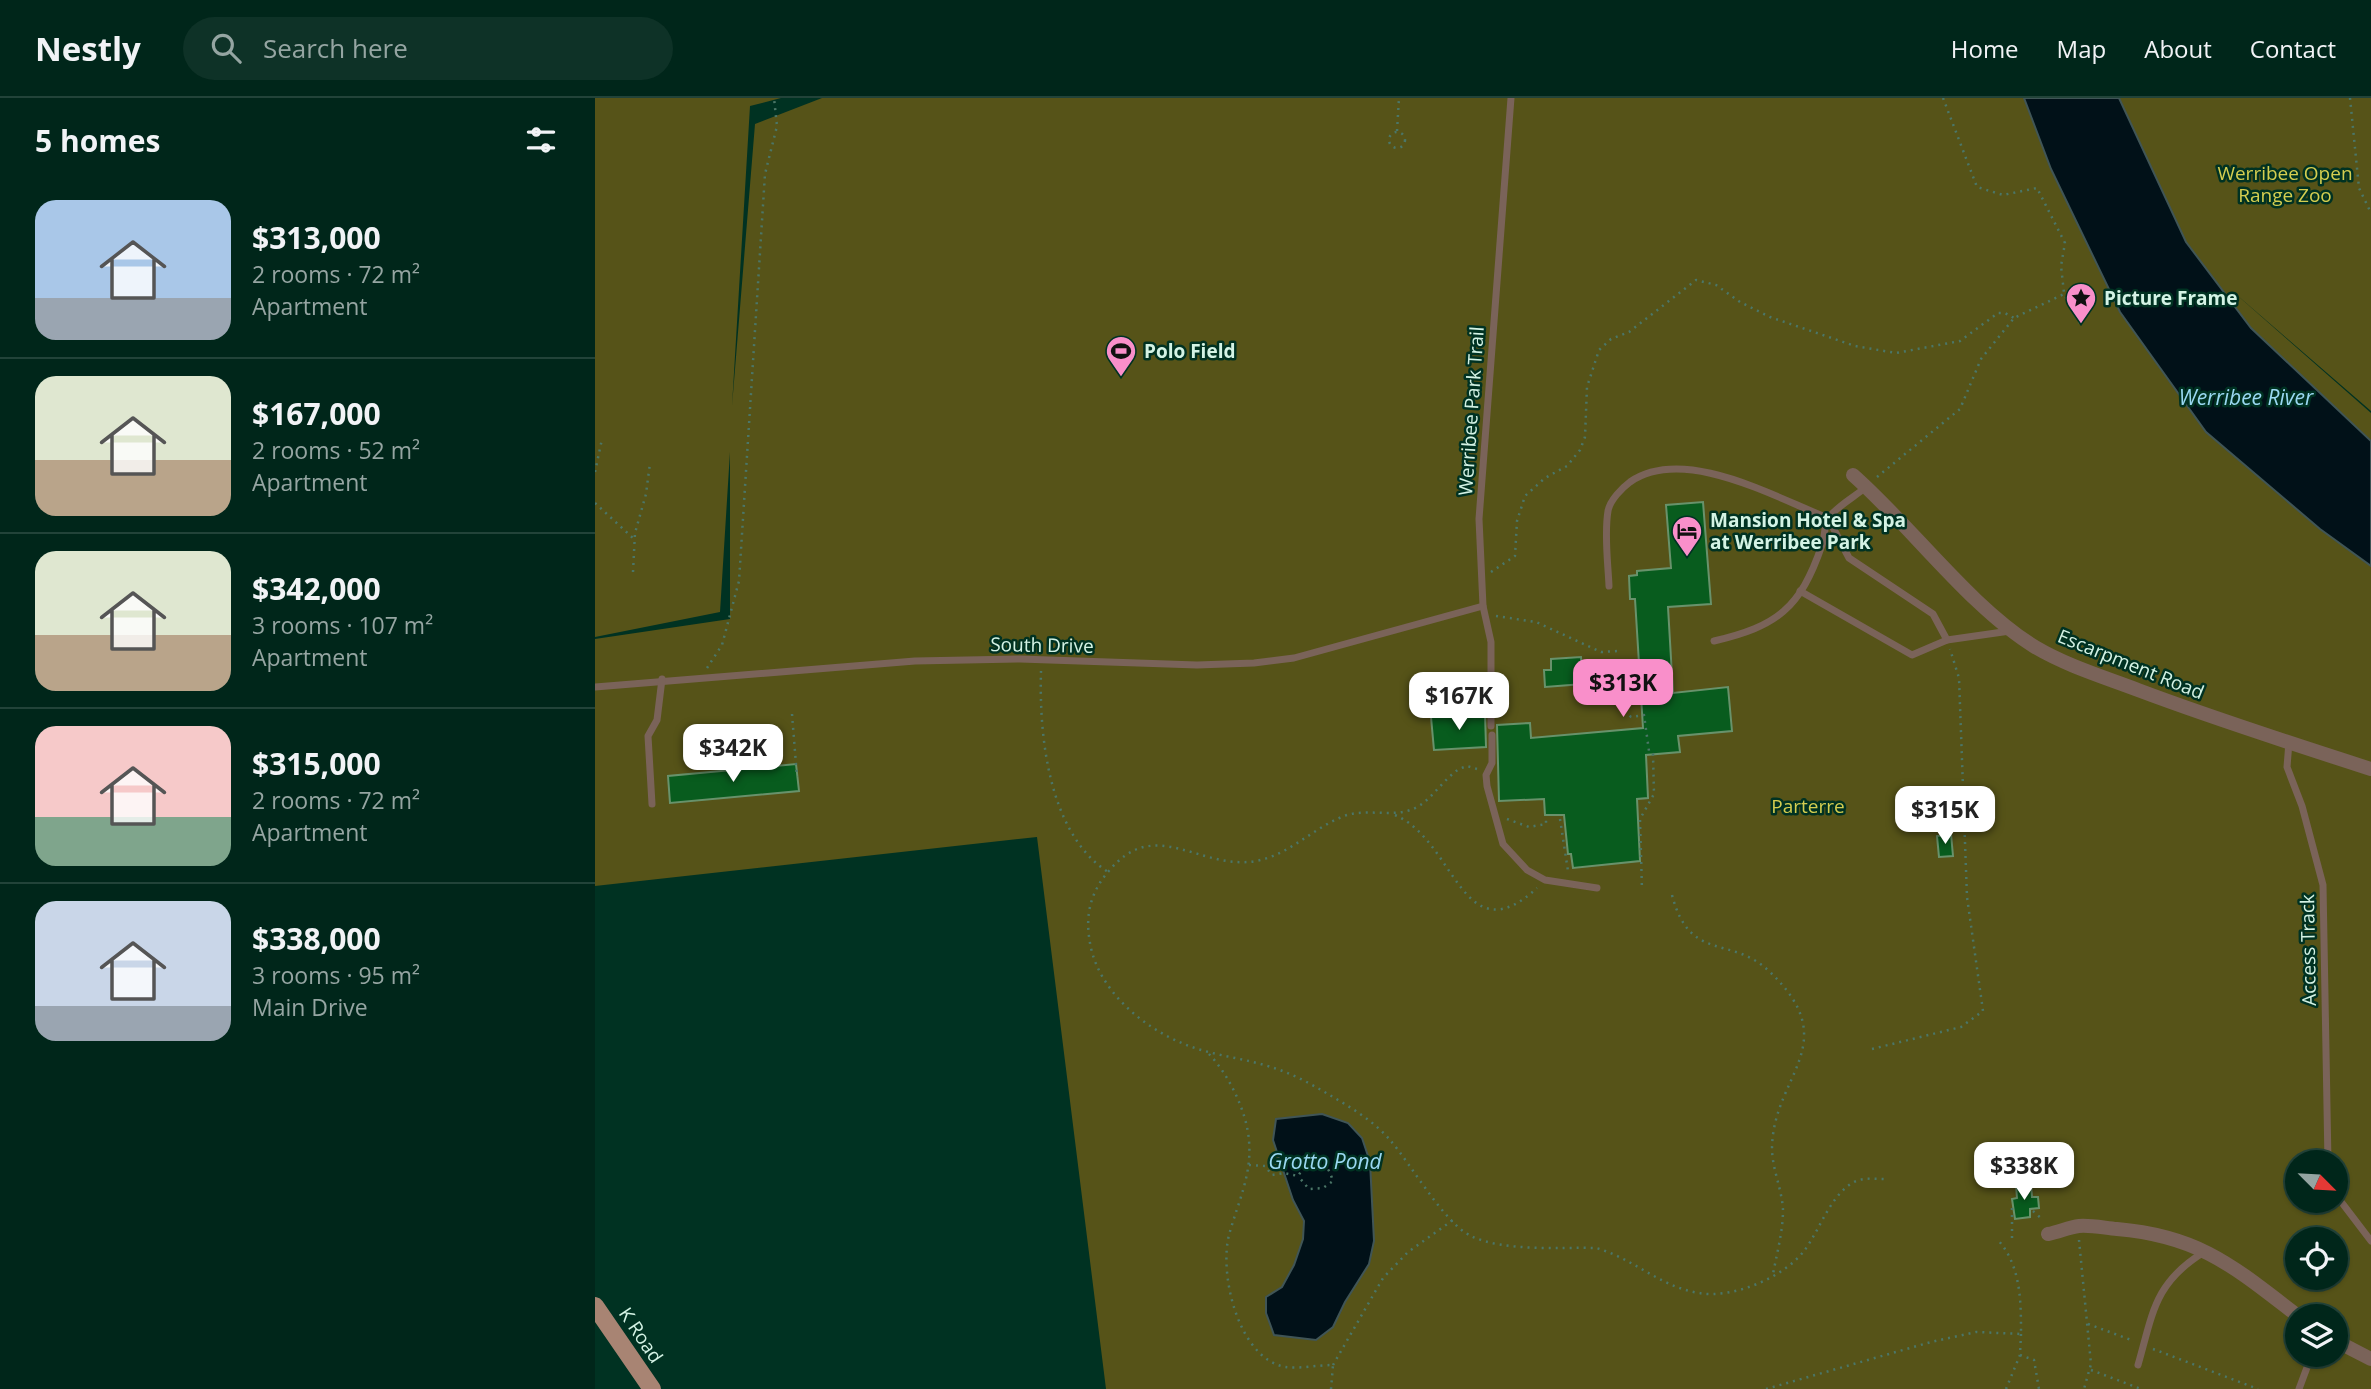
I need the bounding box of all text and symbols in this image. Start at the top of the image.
search box [183,17,673,80]
text: Nestly [35,26,141,71]
icon: search [207,29,245,67]
text: Search here [263,30,408,66]
text: Home [1951,32,2019,65]
text: Map [2057,32,2106,65]
text: About [2144,32,2212,65]
text: Contact [2250,32,2336,65]
text: 5 homes [35,120,160,161]
icon: filters [522,121,560,159]
park label: Werribee Open Range Zoo [2217,160,2353,208]
text: $313,000 [252,217,381,258]
icon: home [91,228,175,312]
text: 2 rooms · 72 m² [252,258,420,290]
place icon: Picture Frame [2064,281,2098,325]
place label: Picture Frame [2104,285,2237,311]
text: Apartment [252,290,368,322]
street label: Werribee Park Trail [1452,326,1490,496]
sports icon: Polo Field [1104,334,1138,378]
place label: Polo Field [1144,338,1235,364]
water label: Werribee River [2179,383,2314,411]
text: $167,000 [252,393,381,434]
icon: home [91,404,175,488]
text: 2 rooms · 52 m² [252,434,420,466]
text: Apartment [252,466,368,498]
place label: Mansion Hotel & Spa at Werribee Park [1710,507,1906,555]
hotel icon: Mansion Hotel & Spa at Werribee Park [1670,514,1704,558]
text: $342,000 [252,568,381,609]
icon: home [91,579,175,663]
text: 3 rooms · 107 m² [252,609,433,641]
street label: Escarpment Road [2054,623,2208,705]
street label: South Drive [990,631,1094,659]
text: Apartment [252,641,368,673]
pin: $313K [1574,660,1672,719]
text: $313K [1589,666,1657,698]
pin: $167K [1410,672,1508,732]
text: $167K [1425,679,1493,711]
pin: $342K [684,724,782,784]
text: $342K [699,731,767,763]
text: $315,000 [252,743,381,784]
icon: home [91,754,175,838]
text: 2 rooms · 72 m² [252,784,420,816]
pin: $315K [1896,786,1994,846]
park label: Parterre [1771,793,1845,819]
text: $315K [1911,793,1979,825]
text: Apartment [252,816,368,848]
street label: Access Track [2294,894,2322,1006]
text: $338,000 [252,918,381,959]
icon: home [91,929,175,1013]
text: 3 rooms · 95 m² [252,959,420,991]
text: Main Drive [252,991,368,1023]
pin: $338K [1975,1142,2073,1202]
water label: Grotto Pond [1268,1147,1383,1175]
text: $338K [1990,1149,2058,1181]
north arrow [2285,1150,2349,1213]
map controls [2285,1150,2348,1367]
button: locate [2285,1227,2348,1290]
street label: K Road [613,1302,669,1368]
button: layers [2285,1304,2348,1367]

